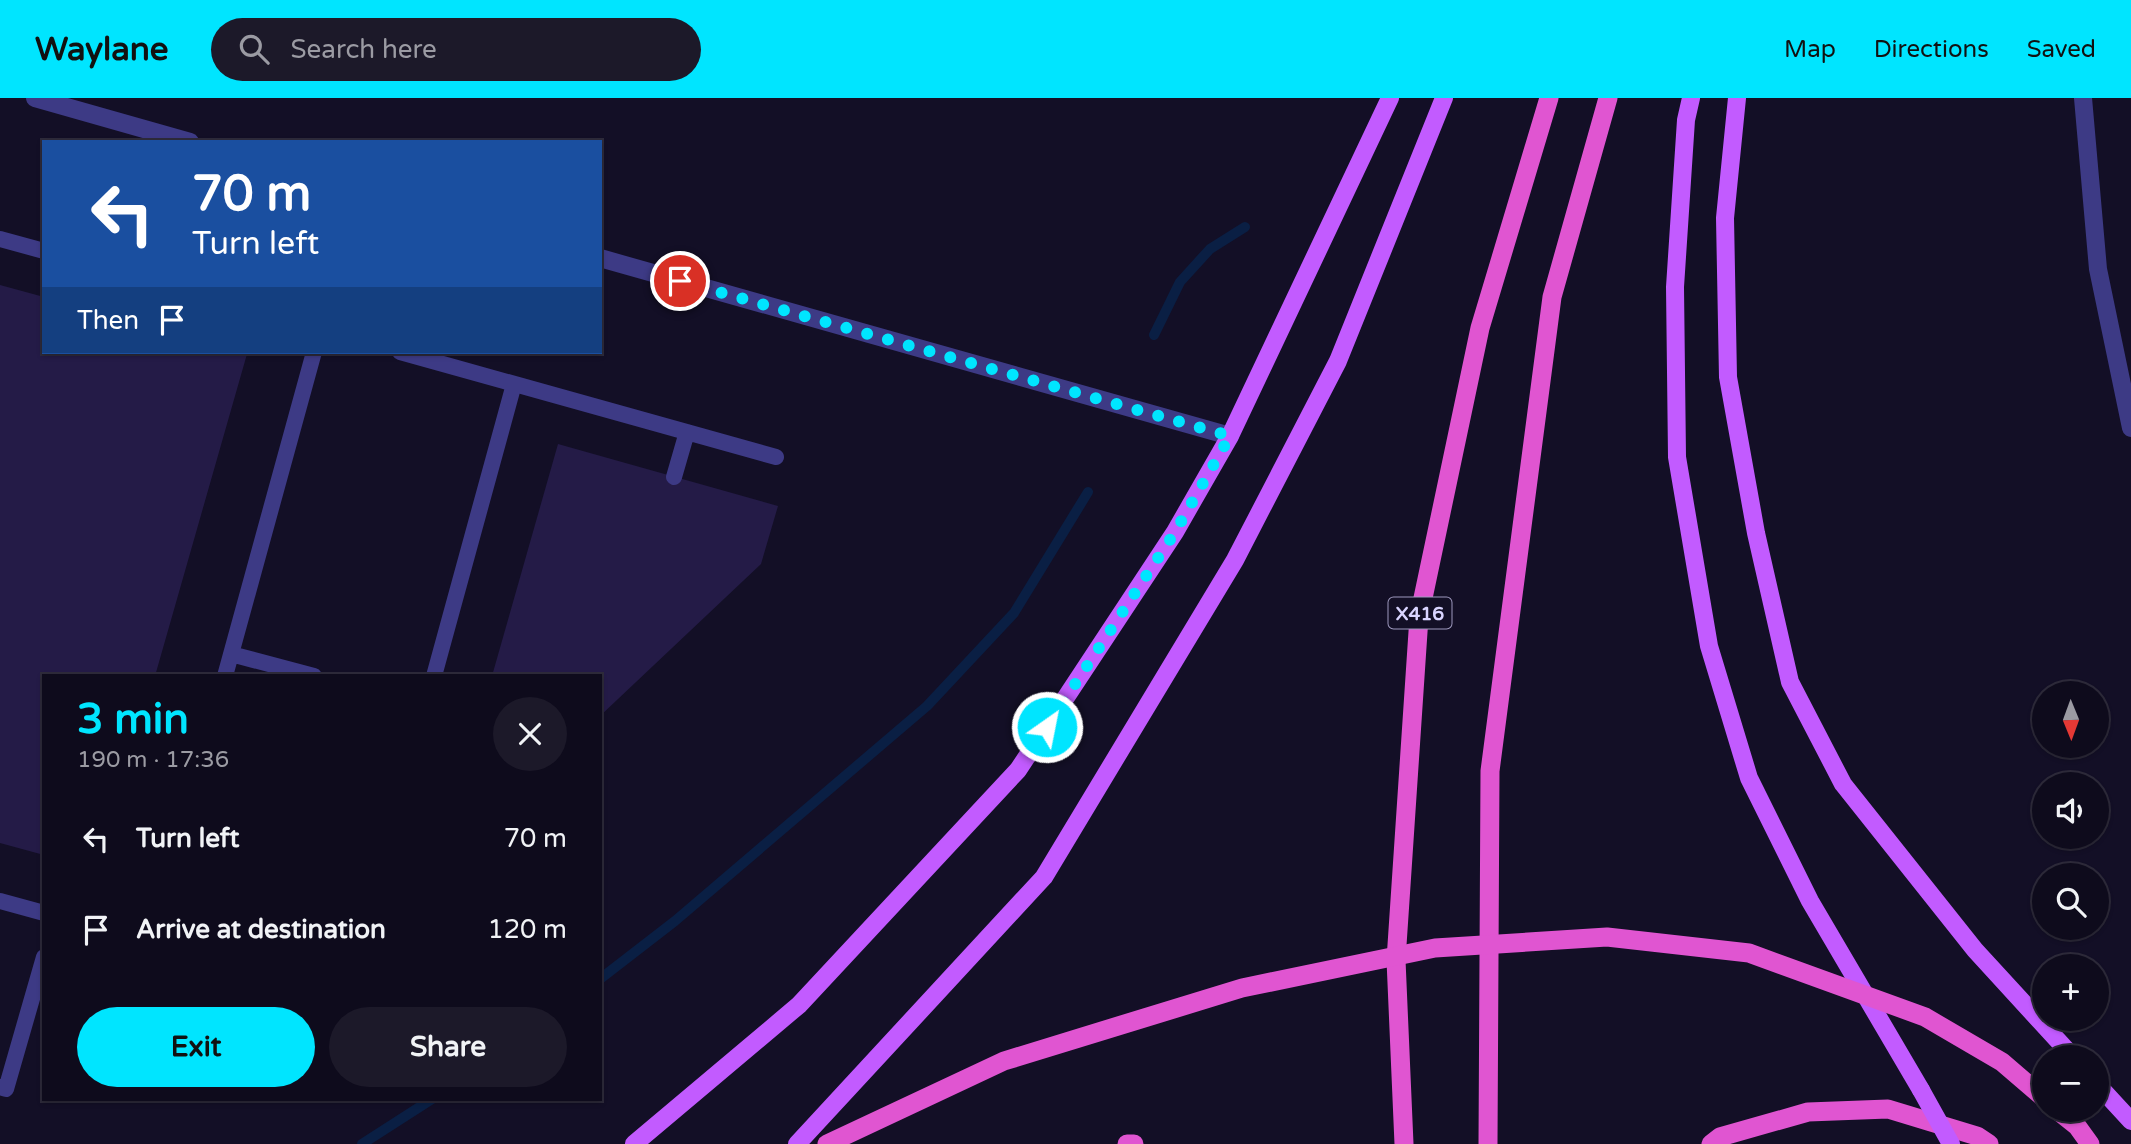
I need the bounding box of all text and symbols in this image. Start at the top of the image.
search box [211,18,701,81]
text: Waylane [35,30,169,69]
icon: search [235,30,273,68]
text: Search here [291,34,437,65]
text: Map [1784,35,1836,64]
text: Directions [1874,35,1989,64]
text: Saved [2027,35,2096,64]
text: 70 m [192,165,311,224]
icon: left [77,168,168,259]
text: Turn left [192,225,319,263]
pin [650,251,710,311]
icon: arrive [661,262,699,300]
icon: arrive [153,301,191,339]
text: Then [77,305,139,336]
road number: X416 [1388,598,1452,628]
north arrow [2032,681,2109,758]
map controls [2032,681,2109,1122]
position arrow [1010,690,1084,764]
text: 3 min [77,694,189,745]
button: close [493,697,567,771]
text: 190 m · 17:36 [77,746,229,774]
button: sound [2032,772,2109,849]
icon: left [77,820,115,858]
text: Turn left [136,823,239,854]
text: 70 m [504,823,567,854]
button: search [2032,863,2109,940]
icon: arrive [77,911,115,949]
text: Arrive at destination [136,914,386,945]
text: 120 m [487,914,567,945]
button: + [2032,954,2109,1031]
button: Exit [77,1007,315,1087]
button: Share [329,1007,567,1087]
button: − [2032,1045,2109,1122]

